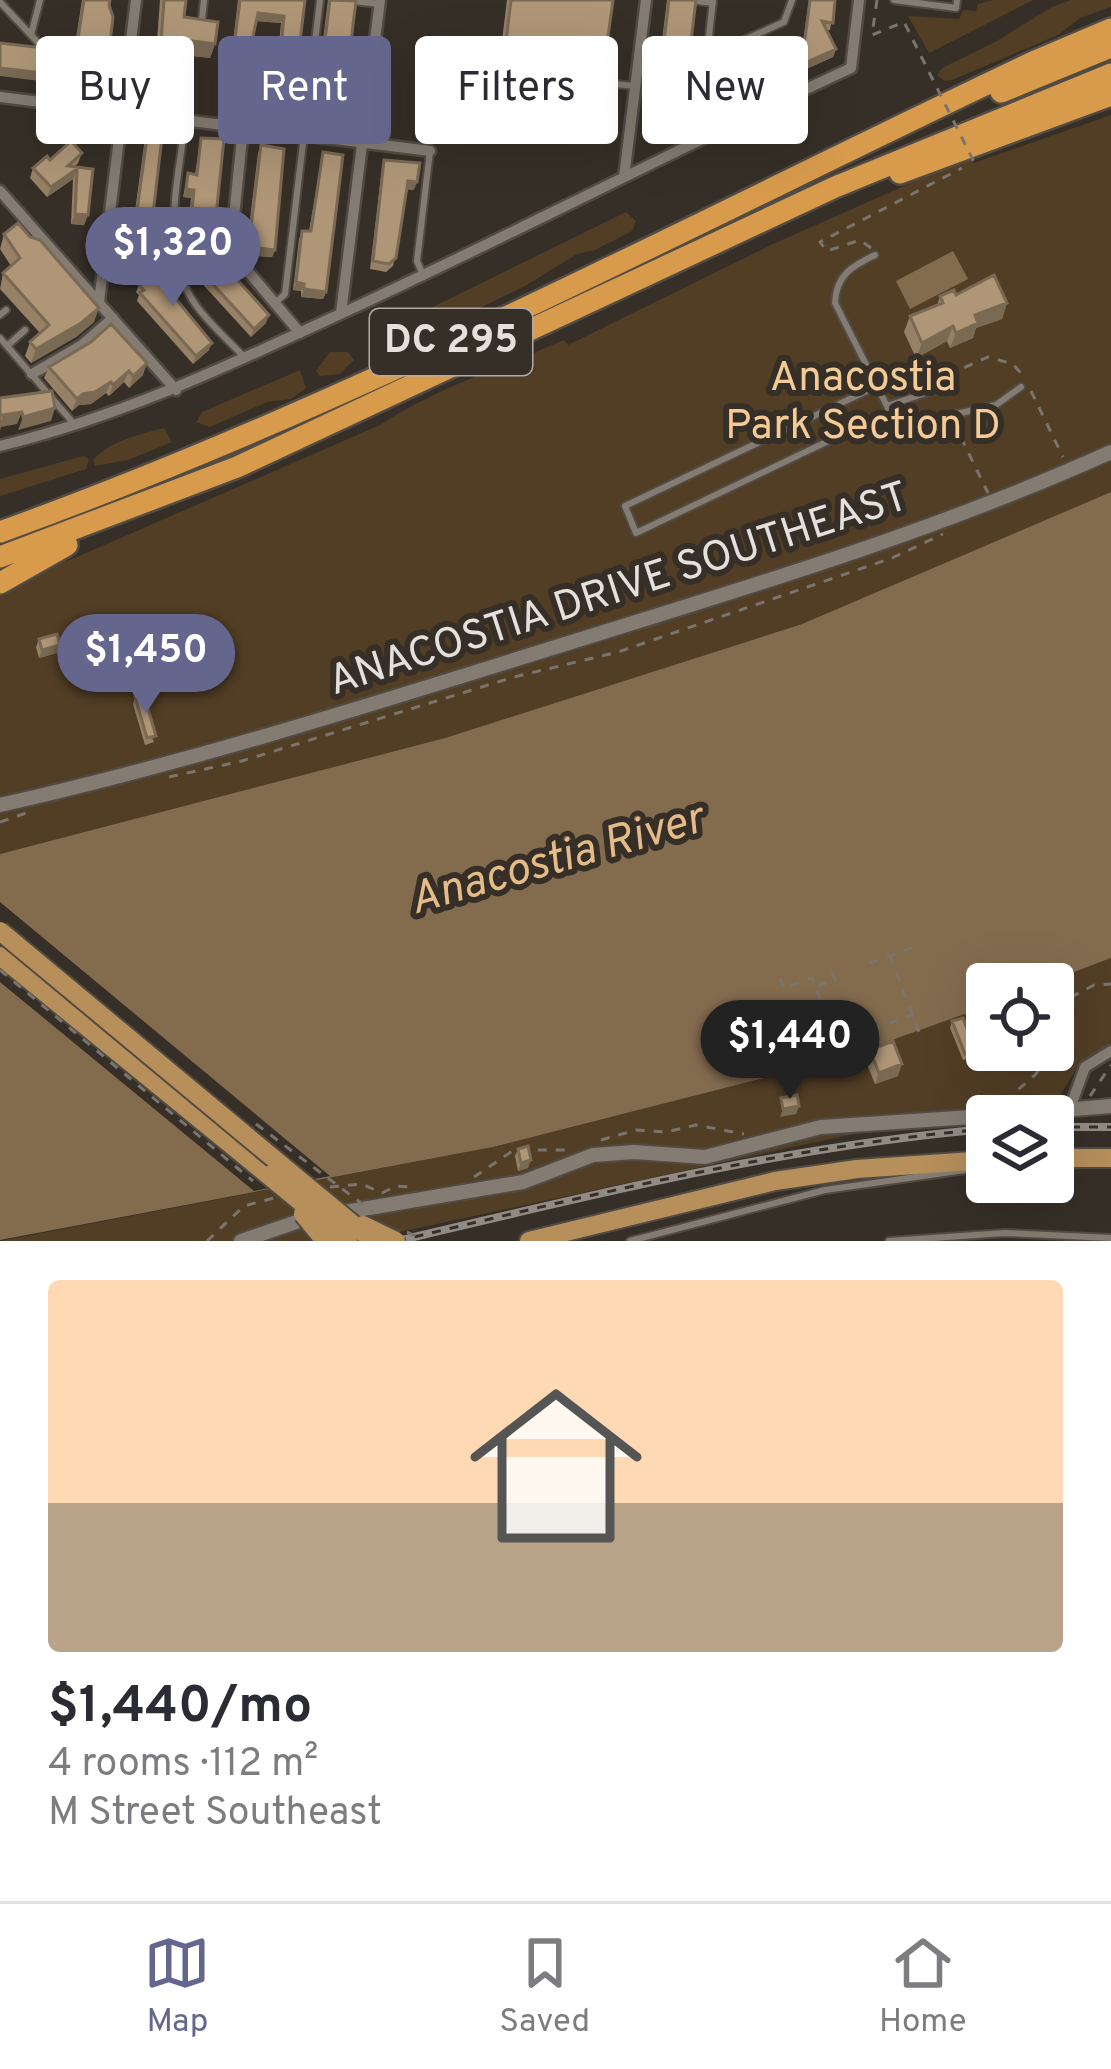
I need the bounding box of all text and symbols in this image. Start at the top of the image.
chip: Buy [36,36,194,144]
chip: Rent [218,36,391,144]
chip: Filters [415,36,618,144]
chip: New [642,36,808,144]
pin: $1,320 [75,207,271,309]
text: $1,320 [112,221,234,270]
road number: DC 295 [370,309,532,375]
park label: Anacostia Park Section D [725,353,1001,454]
street label: ANACOSTIA DRIVE SOUTHEAST [322,472,916,710]
pin: $1,450 [48,614,244,716]
text: $1,450 [84,628,208,677]
water label: Anacostia River [403,791,714,930]
map controls [966,963,1074,1203]
button: locate [966,963,1074,1071]
pin: $1,440 [692,1000,888,1102]
text: $1,440 [728,1014,853,1063]
button: layers [966,1095,1074,1203]
icon: home [448,1358,664,1574]
text: $1,440/mo [48,1676,312,1741]
text: 4 rooms · 112 m² [48,1741,318,1790]
text: M Street Southeast [48,1790,382,1839]
tab: Map [144,1930,210,2044]
tab: Saved [499,1930,590,2044]
tab: Home [879,1930,967,2044]

